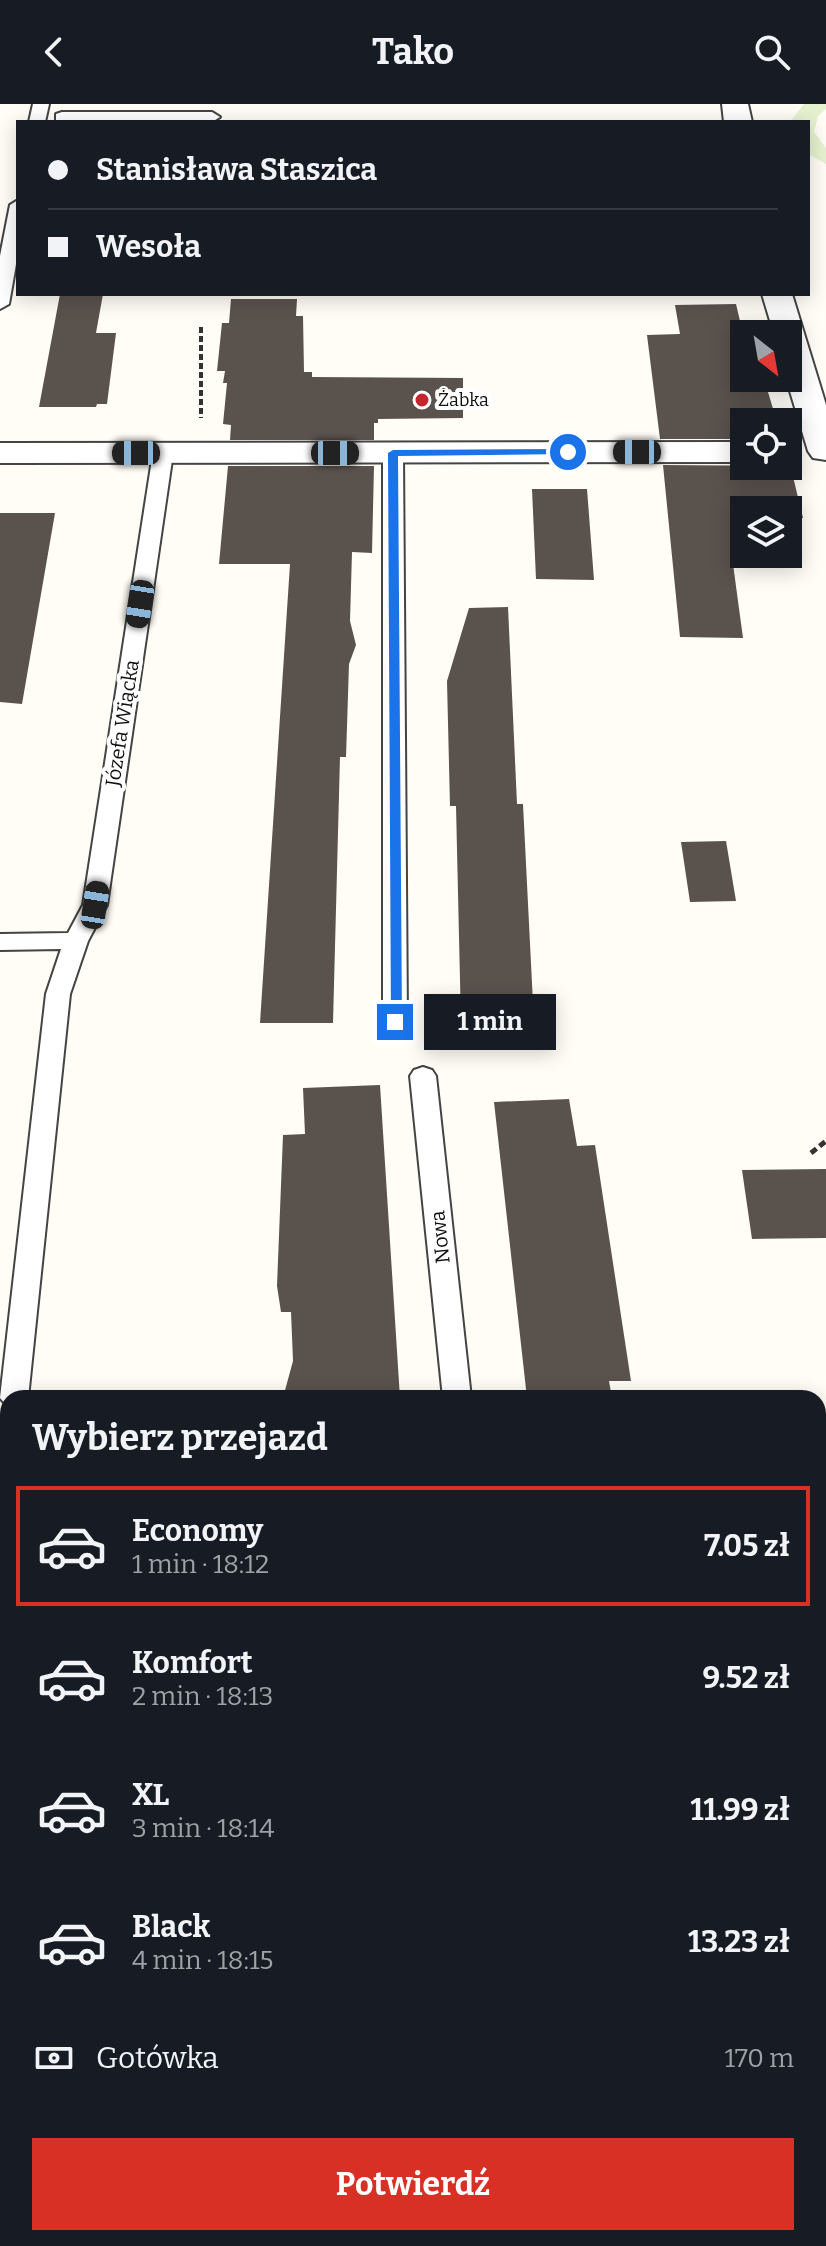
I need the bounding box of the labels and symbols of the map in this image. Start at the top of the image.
north arrow [730,320,802,392]
place label: Żabka [438,389,489,411]
marker: Żabka [413,391,431,409]
route start [550,434,586,470]
car [613,440,661,464]
car [112,441,160,465]
car [311,441,359,465]
car [124,578,156,630]
street label: Józefa Wiącka [100,658,144,789]
car [79,879,111,931]
callout: 1 min [423,994,555,1050]
route end [377,1004,413,1040]
street label: Nowa [425,1209,455,1265]

